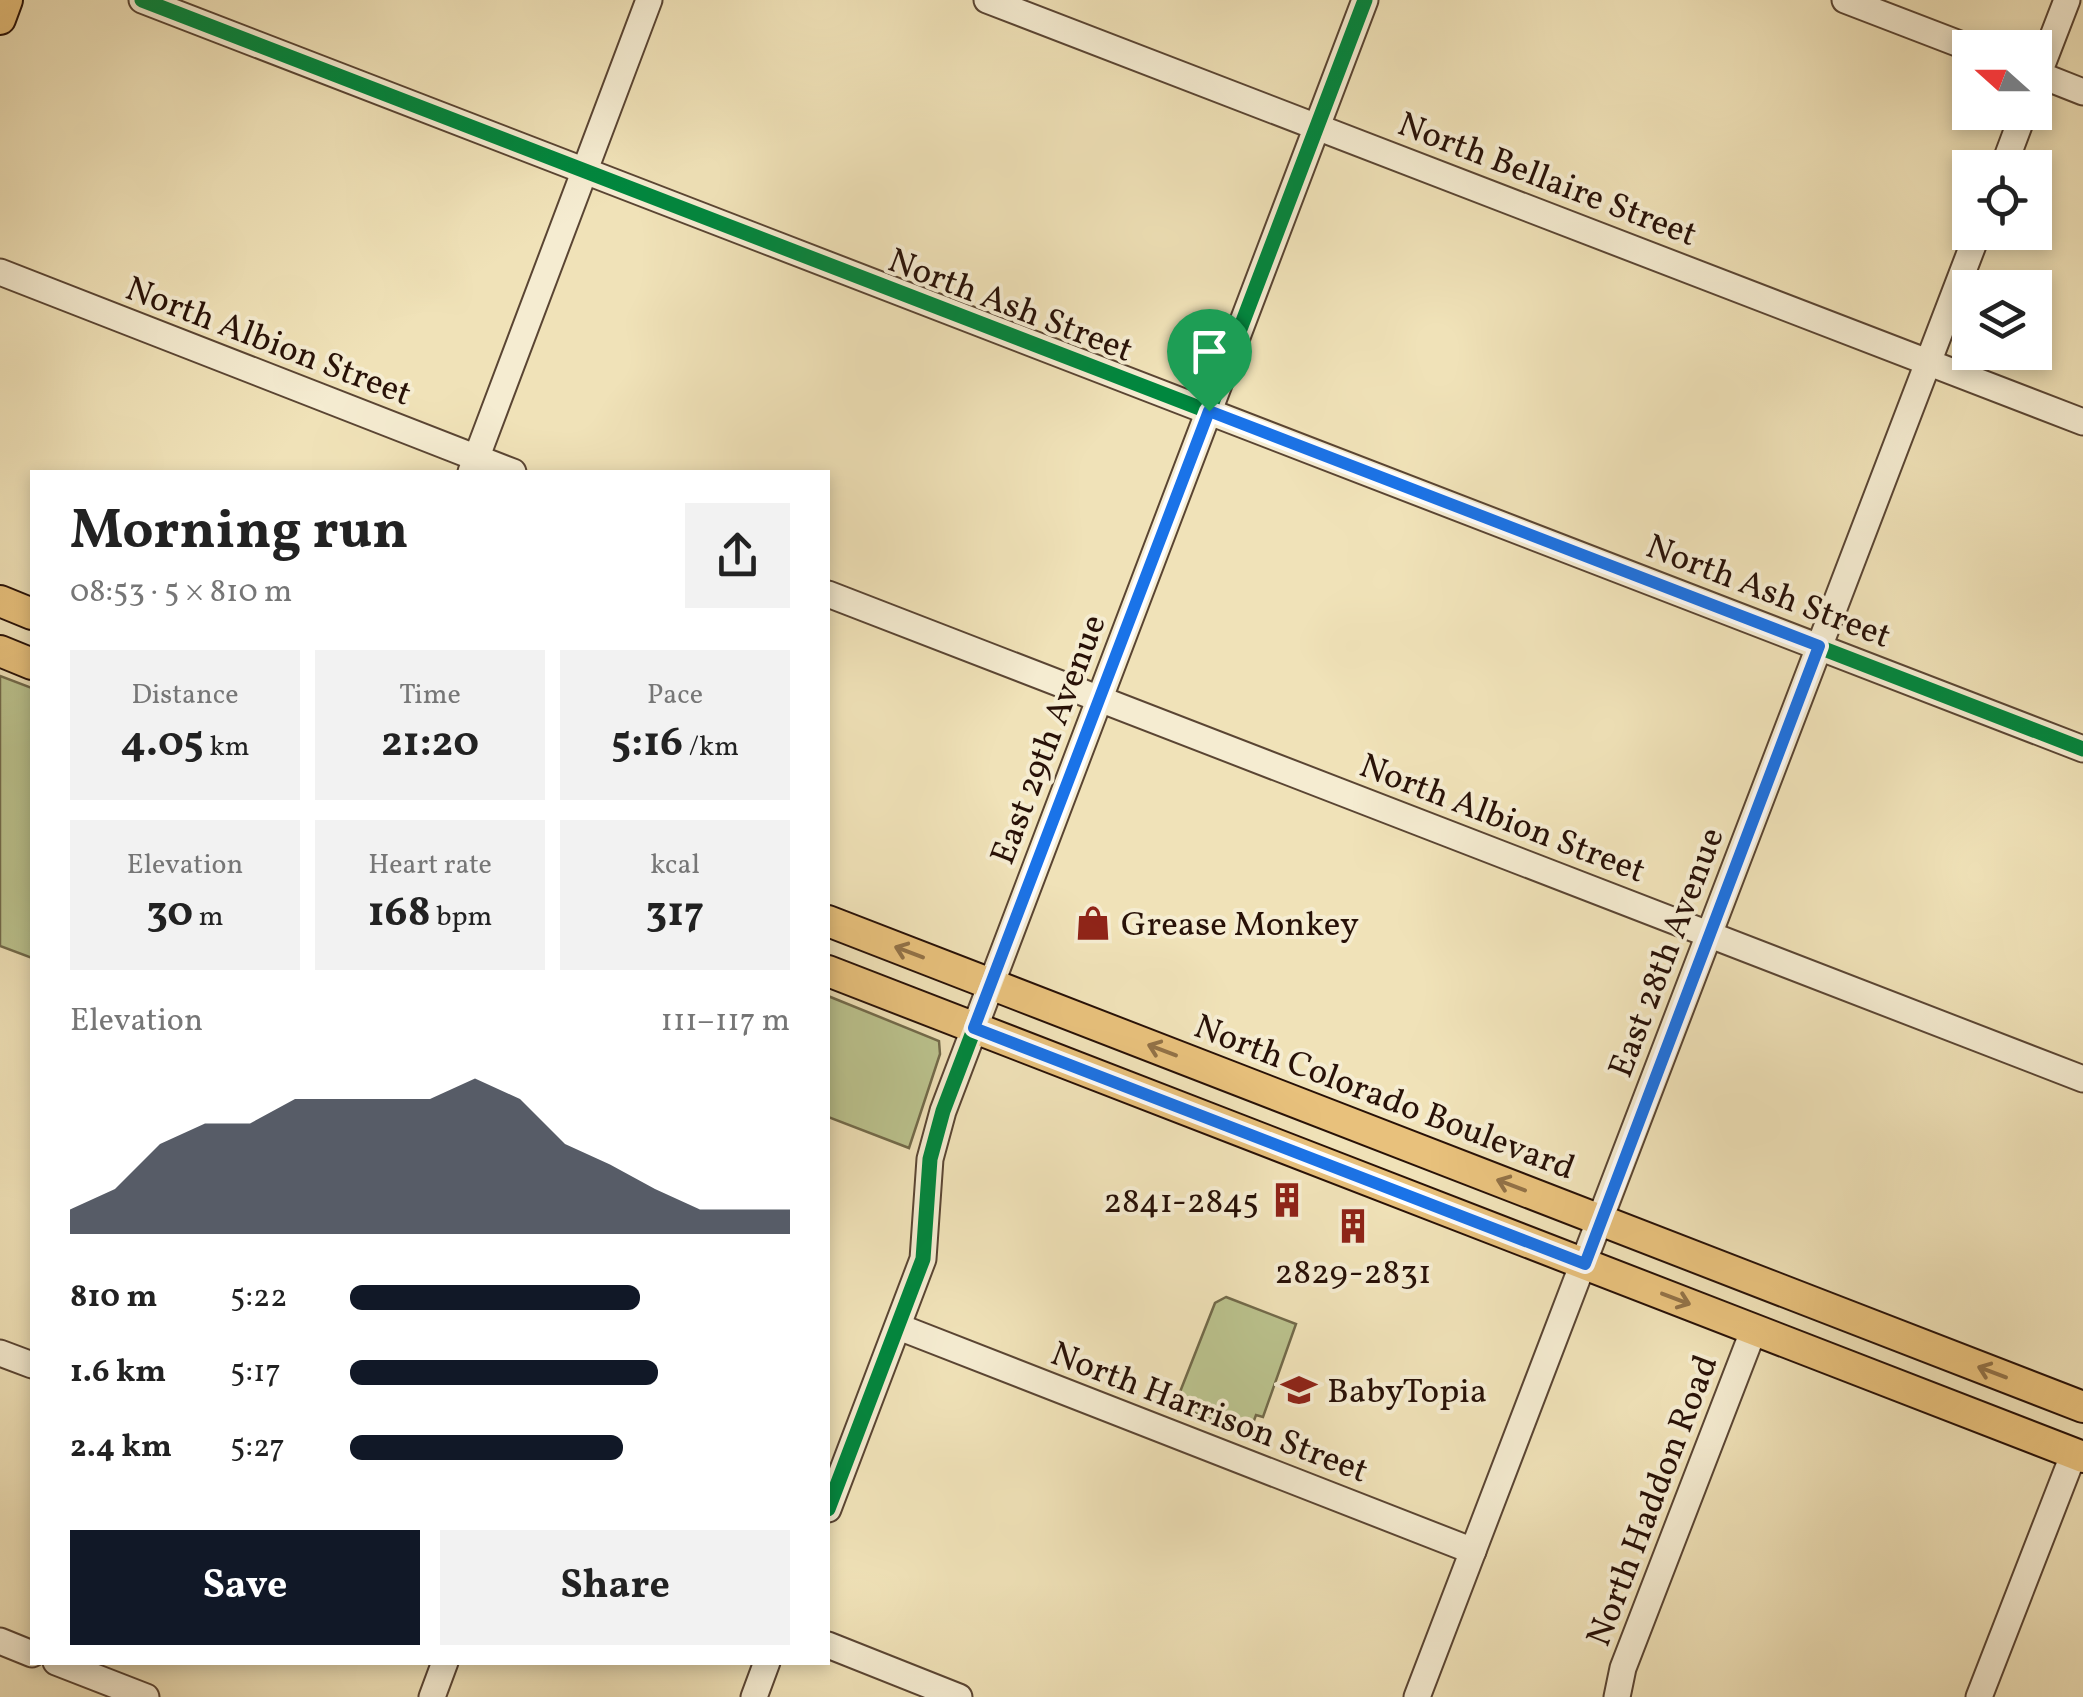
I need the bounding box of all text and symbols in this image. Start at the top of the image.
north arrow [1952,30,2052,130]
map controls [1952,30,2052,370]
street label: North Bellaire Street [1390,102,1703,260]
button: locate [1952,150,2052,250]
street label: North Ash Street [881,238,1139,376]
street label: North Albion Street [118,266,418,419]
button: layers [1952,270,2052,370]
pin [1167,309,1252,412]
icon: arrive [1182,324,1237,379]
text: Morning run [70,495,409,571]
button: share [685,503,790,608]
street label: North Ash Street [1639,524,1897,662]
text: 08:53 · 5 × 810 m [70,571,292,615]
street label: East 29th Avenue [980,608,1120,872]
text: Distance [131,676,239,715]
text: Time [399,676,461,715]
text: Pace [647,676,703,715]
text: 4.05 [121,715,204,774]
text: 21:20 [381,715,479,774]
text: 5:16 [611,715,683,774]
text: km [204,728,249,767]
text: /km [683,728,739,767]
street label: North Albion Street [1352,743,1652,896]
street label: East 28th Avenue [1598,821,1738,1085]
text: Elevation [127,846,243,885]
text: Heart rate [368,846,492,885]
text: kcal [650,846,700,885]
text: 30 [146,885,193,944]
text: 168 [368,885,431,944]
text: 317 [646,885,704,944]
text: m [193,898,224,937]
text: bpm [431,898,492,937]
place label: Grease Monkey [1121,902,1359,950]
shop icon: Grease Monkey [1074,904,1112,942]
one-way arrow [894,942,925,960]
text: Elevation [70,1000,203,1044]
text: 111–117 m [661,1000,790,1044]
street label: North Colorado Boulevard [1187,1004,1581,1194]
one-way arrow [1147,1039,1178,1057]
one-way arrow [1496,1175,1527,1193]
place label: 2841-2845 [1103,1179,1259,1227]
building icon: 2841-2845 [1268,1181,1306,1219]
building icon: 2829-2831 [1334,1207,1372,1245]
place label: 2829-2831 [1274,1250,1432,1298]
text: 810 m [70,1276,157,1320]
text: 5:22 [230,1276,287,1320]
one-way arrow [1660,1291,1691,1309]
street label: North Harrison Street [1043,1331,1374,1496]
street label: North Haddon Road [1576,1349,1731,1654]
text: 1.6 km [70,1351,166,1395]
text: 5:17 [230,1351,281,1395]
one-way arrow [1977,1361,2008,1379]
place label: BabyTopia [1327,1369,1487,1417]
school or university icon: BabyTopia [1280,1371,1318,1409]
text: 2.4 km [70,1426,172,1470]
text: 5:27 [230,1426,285,1470]
button: Save [70,1530,420,1645]
button: Share [440,1530,790,1645]

